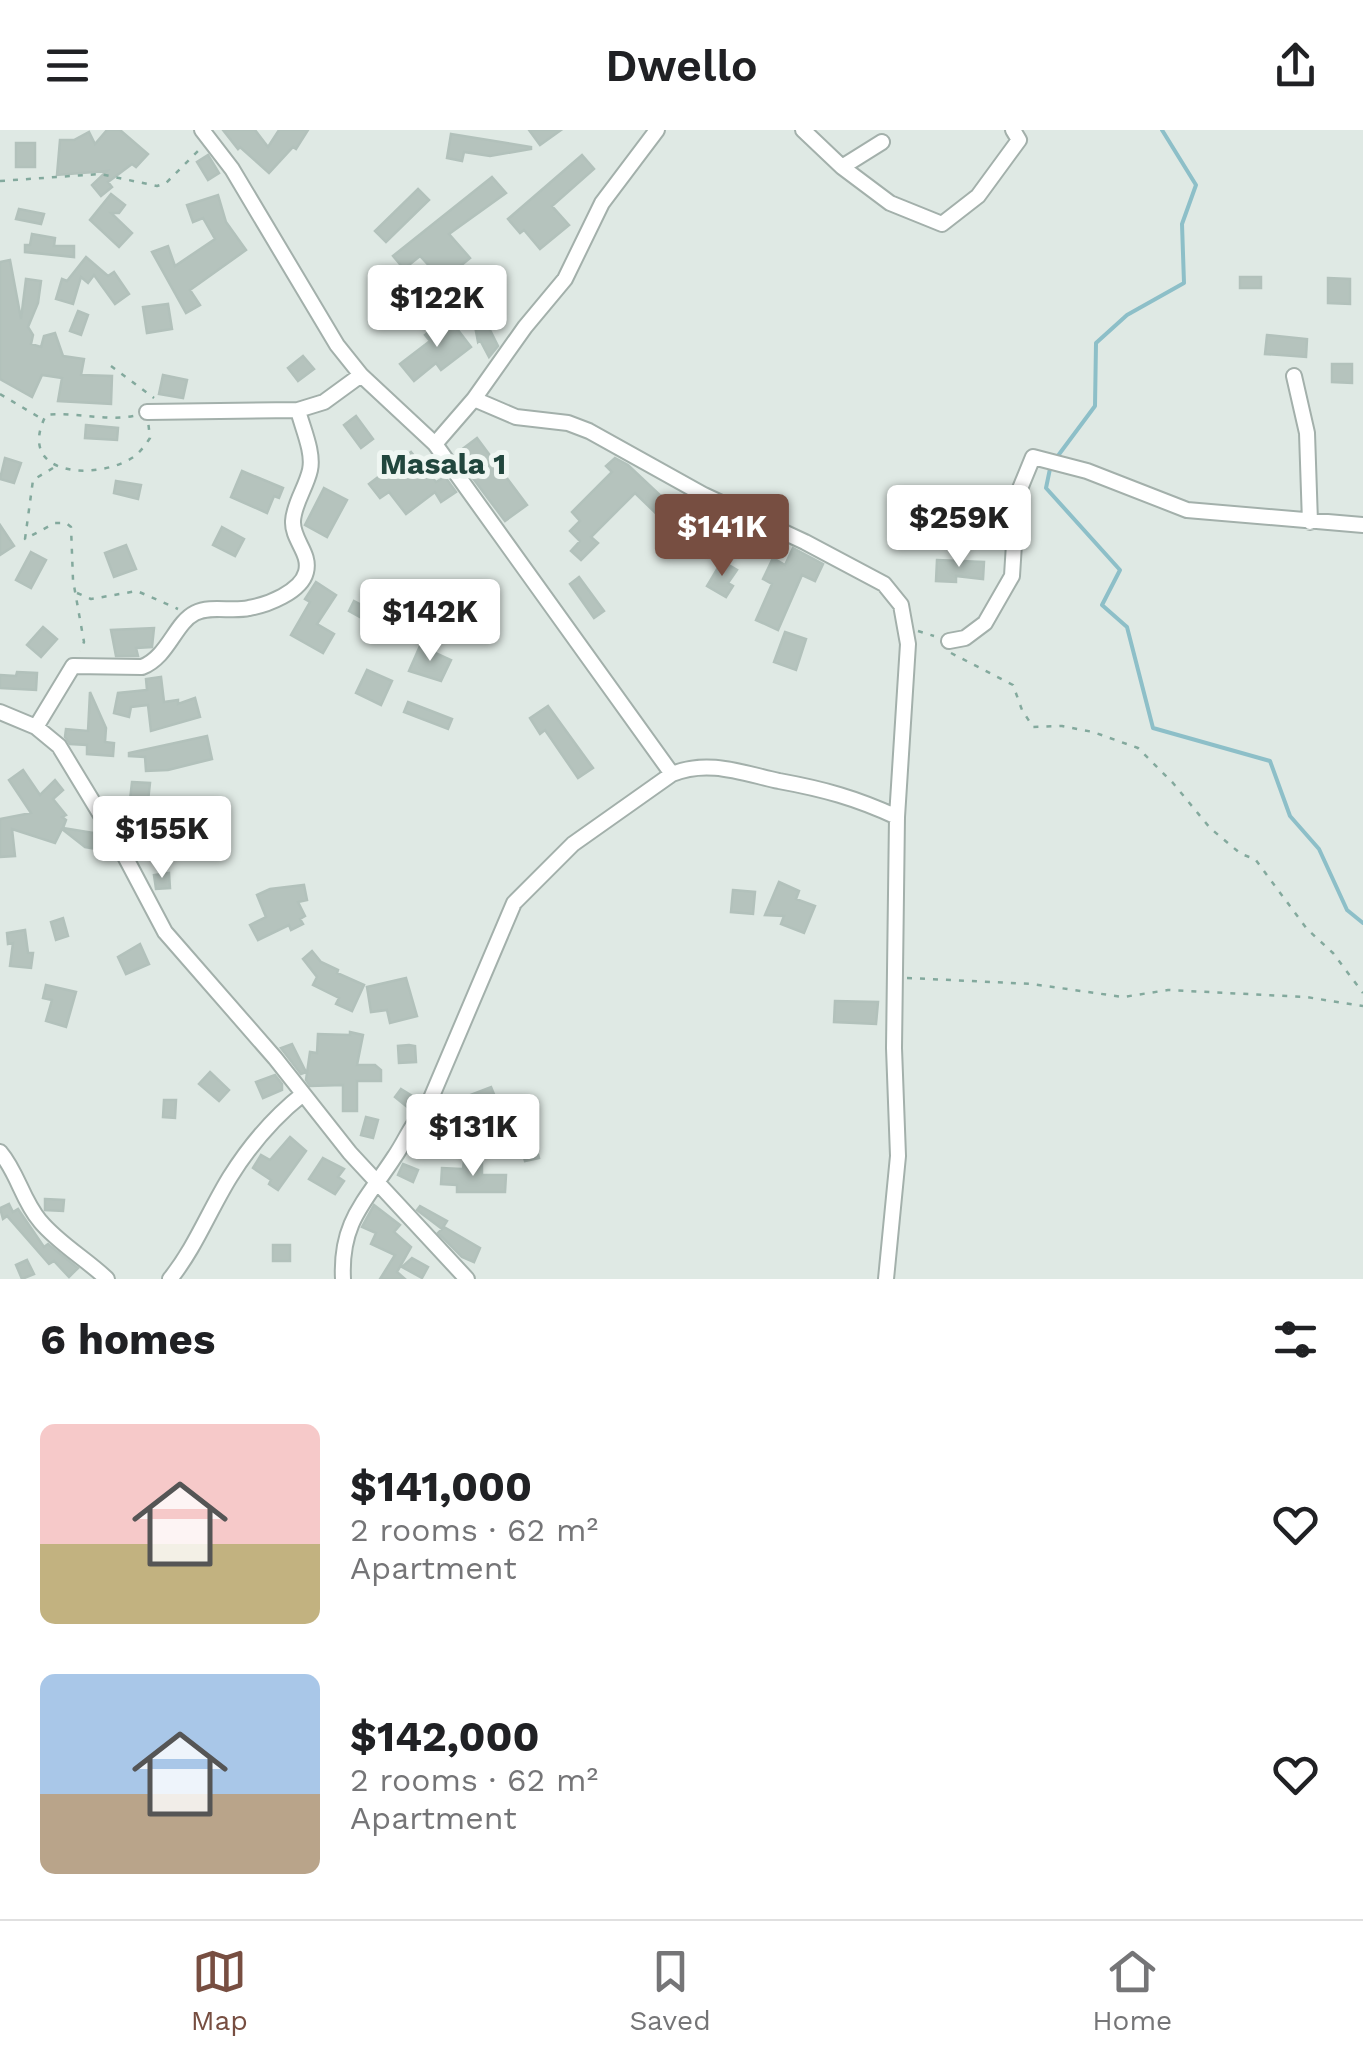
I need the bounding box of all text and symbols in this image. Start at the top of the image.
icon: menu [40,38,95,93]
icon: share [1268,38,1323,93]
text: Dwello [605,39,758,92]
pin: $122K [367,265,507,350]
text: $122K [390,278,484,316]
district label: Masala 1 [380,446,506,481]
pin: $259K [889,485,1029,570]
pin: $141K [652,494,792,579]
text: $259K [909,498,1009,536]
text: $141K [677,507,767,545]
pin: $142K [360,579,500,664]
text: $142K [382,592,478,630]
pin: $155K [92,796,232,881]
text: $155K [115,809,209,847]
pin: $131K [403,1094,543,1179]
text: $131K [428,1107,518,1145]
icon: filters [1268,1312,1323,1367]
text: 6 homes [40,1315,215,1364]
text: $141,000 [350,1462,532,1511]
icon: home [120,1464,240,1584]
icon: heart [1268,1497,1323,1552]
text: 2 rooms · 62 m² [350,1511,598,1549]
text: Apartment [350,1549,517,1587]
text: $142,000 [350,1712,540,1761]
icon: home [120,1714,240,1834]
icon: heart [1268,1747,1323,1802]
text: 2 rooms · 62 m² [350,1761,598,1799]
text: Apartment [350,1799,517,1837]
tab: Map [191,1944,248,2037]
tab: Saved [629,1944,711,2037]
tab: Home [1092,1944,1172,2037]

